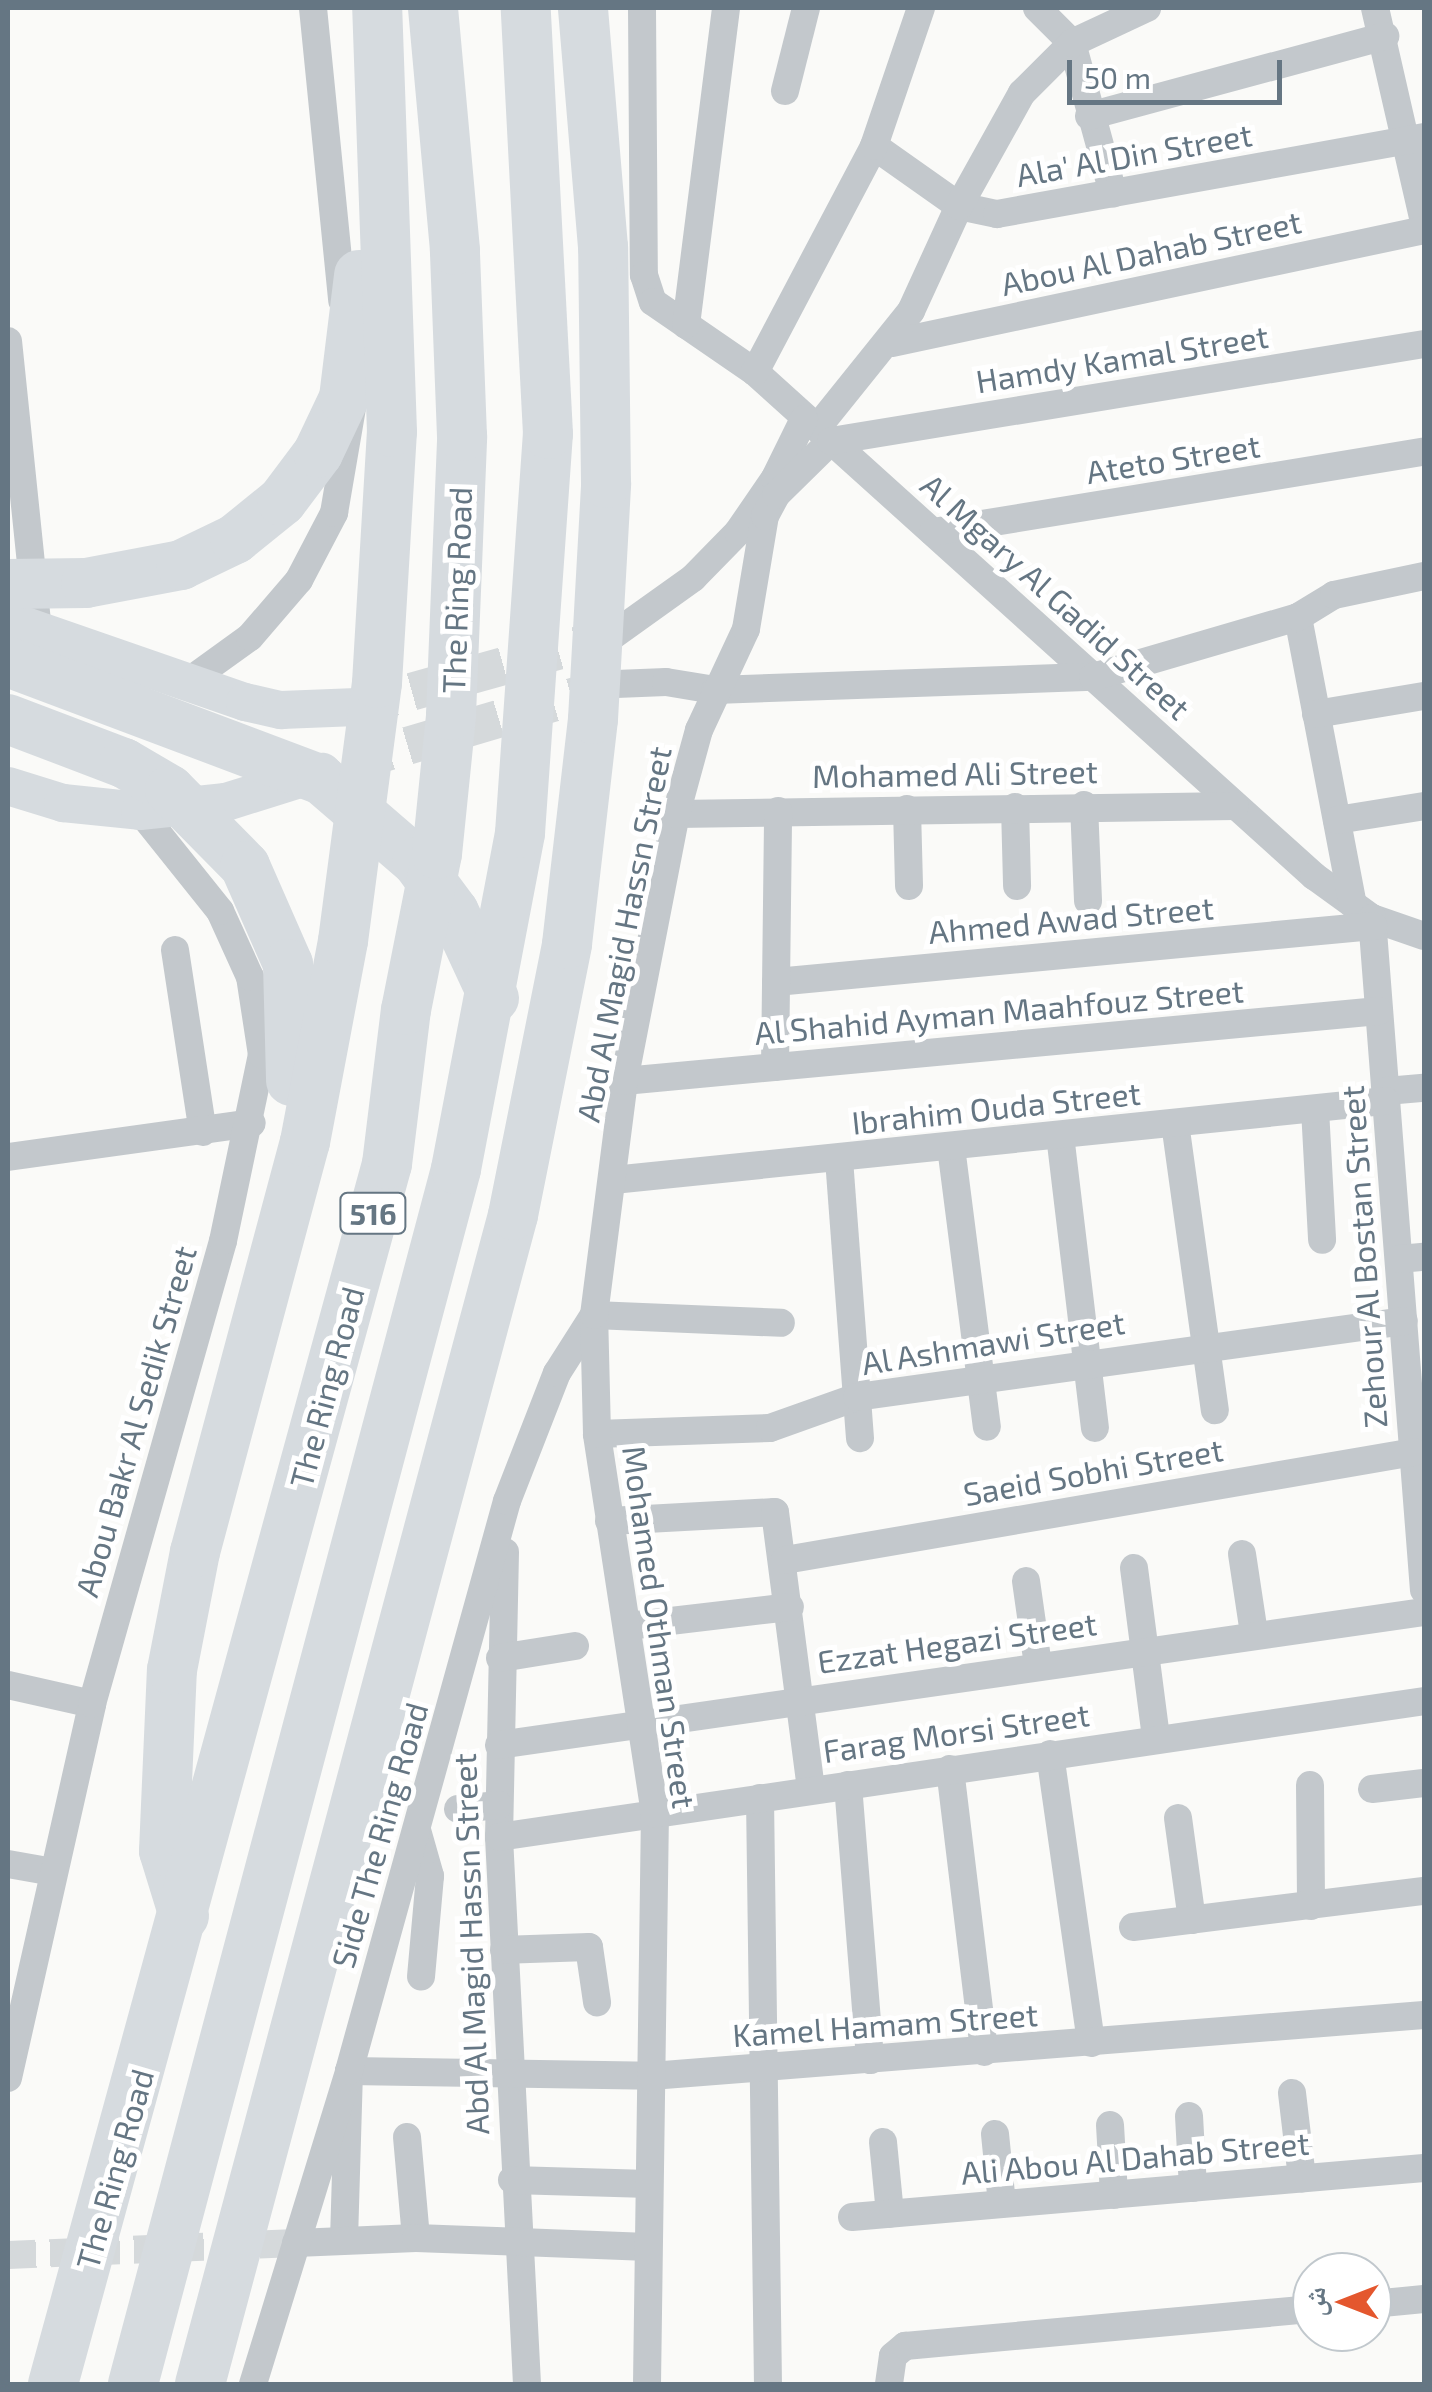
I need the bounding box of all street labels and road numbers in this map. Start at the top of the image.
street label: Ala' Al Din Street [1012,114,1256,194]
street label: Abou Al Dahab Street [997,201,1305,303]
street label: Hamdy Kamal Street [972,316,1272,400]
street label: Ateto Street [1083,425,1263,491]
street label: Al Mgary Al Gadid Street [912,464,1200,728]
street label: The Ring Road [433,486,479,694]
street label: Abd Al Magid Hassn Street [568,742,678,1126]
street label: Mohamed Ali Street [811,751,1099,795]
street label: Ahmed Awad Street [926,887,1216,951]
street label: Al Shahid Ayman Maahfouz Street [752,970,1246,1052]
street label: Ibrahim Ouda Street [850,1073,1142,1141]
street label: Zehour Al Bostan Street [1332,1083,1394,1431]
road number: 516 [338,1188,408,1238]
street label: Abou Bakr Al Sedik Street [66,1240,204,1602]
street label: The Ring Road [281,1282,371,1492]
street label: Al Ashmawi Street [858,1302,1128,1382]
street label: Saeid Sobhi Street [960,1429,1226,1513]
street label: Mohamed Othman Street [616,1443,704,1811]
street label: Ezzat Hegazi Street [815,1603,1099,1681]
street label: Farag Morsi Street [820,1694,1092,1770]
street label: Side The Ring Road [323,1698,435,1972]
street label: Abd Al Magid Hassn Street [444,1752,496,2136]
street label: Kamel Hamam Street [731,1994,1039,2054]
street label: The Ring Road [67,2064,161,2274]
street label: Ali Abou Al Dahab Street [958,2123,1312,2191]

